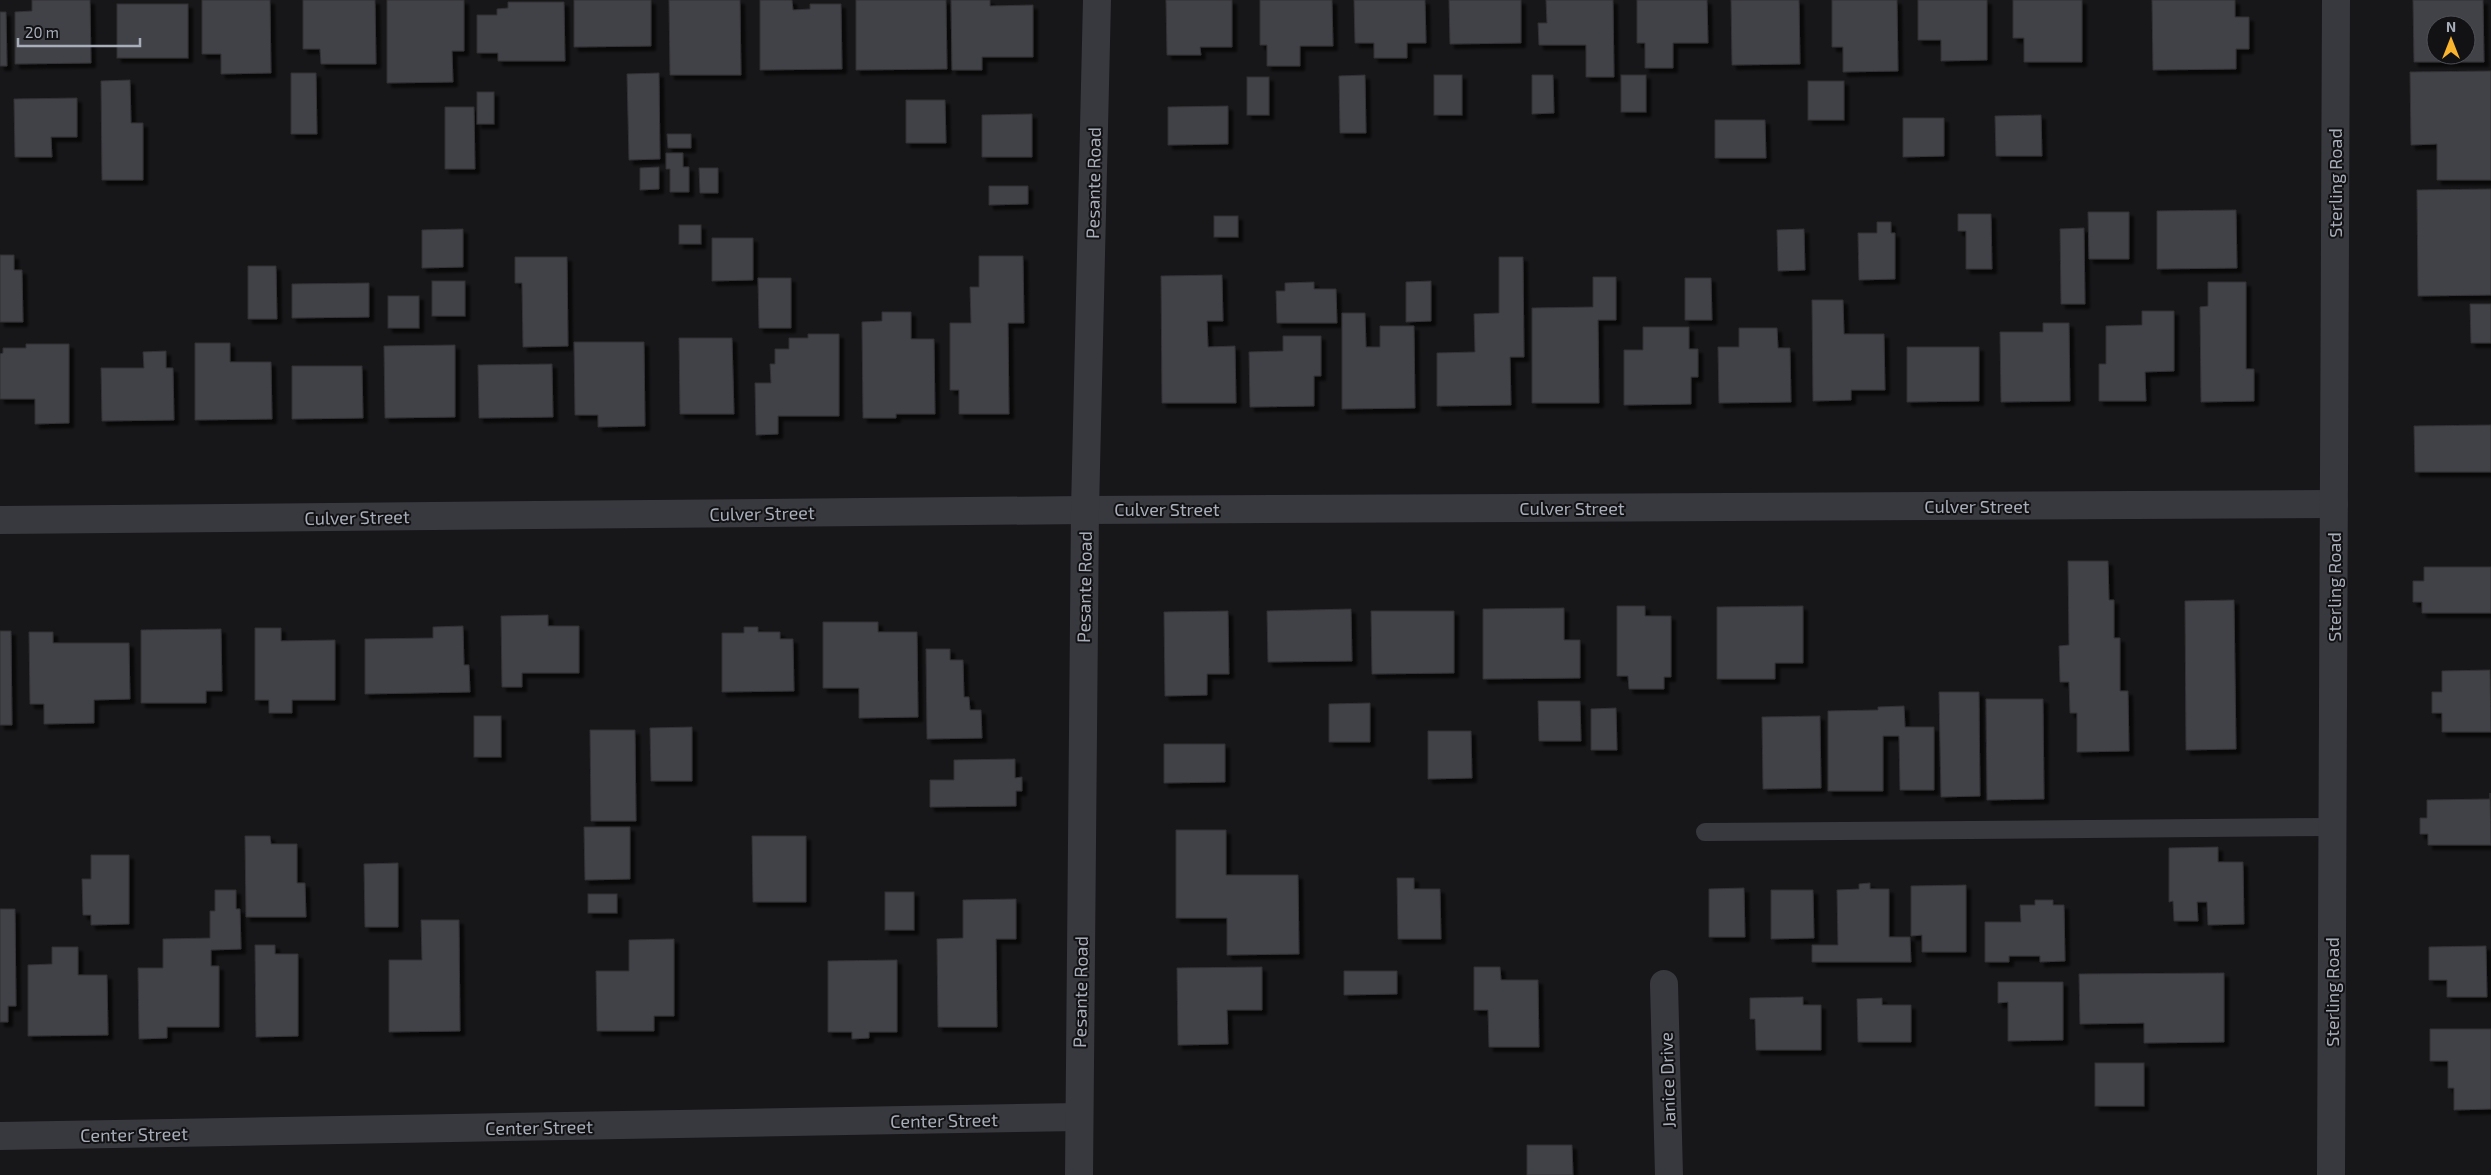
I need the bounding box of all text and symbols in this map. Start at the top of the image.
scale bar [18,15,140,47]
north arrow [2426,15,2476,65]
text: N [2446,18,2456,35]
text: 20 m [25,23,59,41]
street label: Pesante Road [1081,127,1105,239]
street label: Sterling Road [2324,128,2346,238]
street label: Culver Street [1924,495,2030,517]
street label: Culver Street [1519,497,1625,519]
street label: Culver Street [1114,498,1220,520]
street label: Culver Street [709,501,815,525]
street label: Culver Street [304,505,410,529]
street label: Pesante Road [1072,531,1096,643]
street label: Sterling Road [2323,532,2345,642]
street label: Pesante Road [1068,936,1092,1048]
street label: Sterling Road [2321,937,2343,1047]
street label: Janice Drive [1654,1032,1680,1128]
street label: Center Street [890,1108,998,1132]
street label: Center Street [485,1115,593,1139]
street label: Center Street [80,1122,188,1146]

